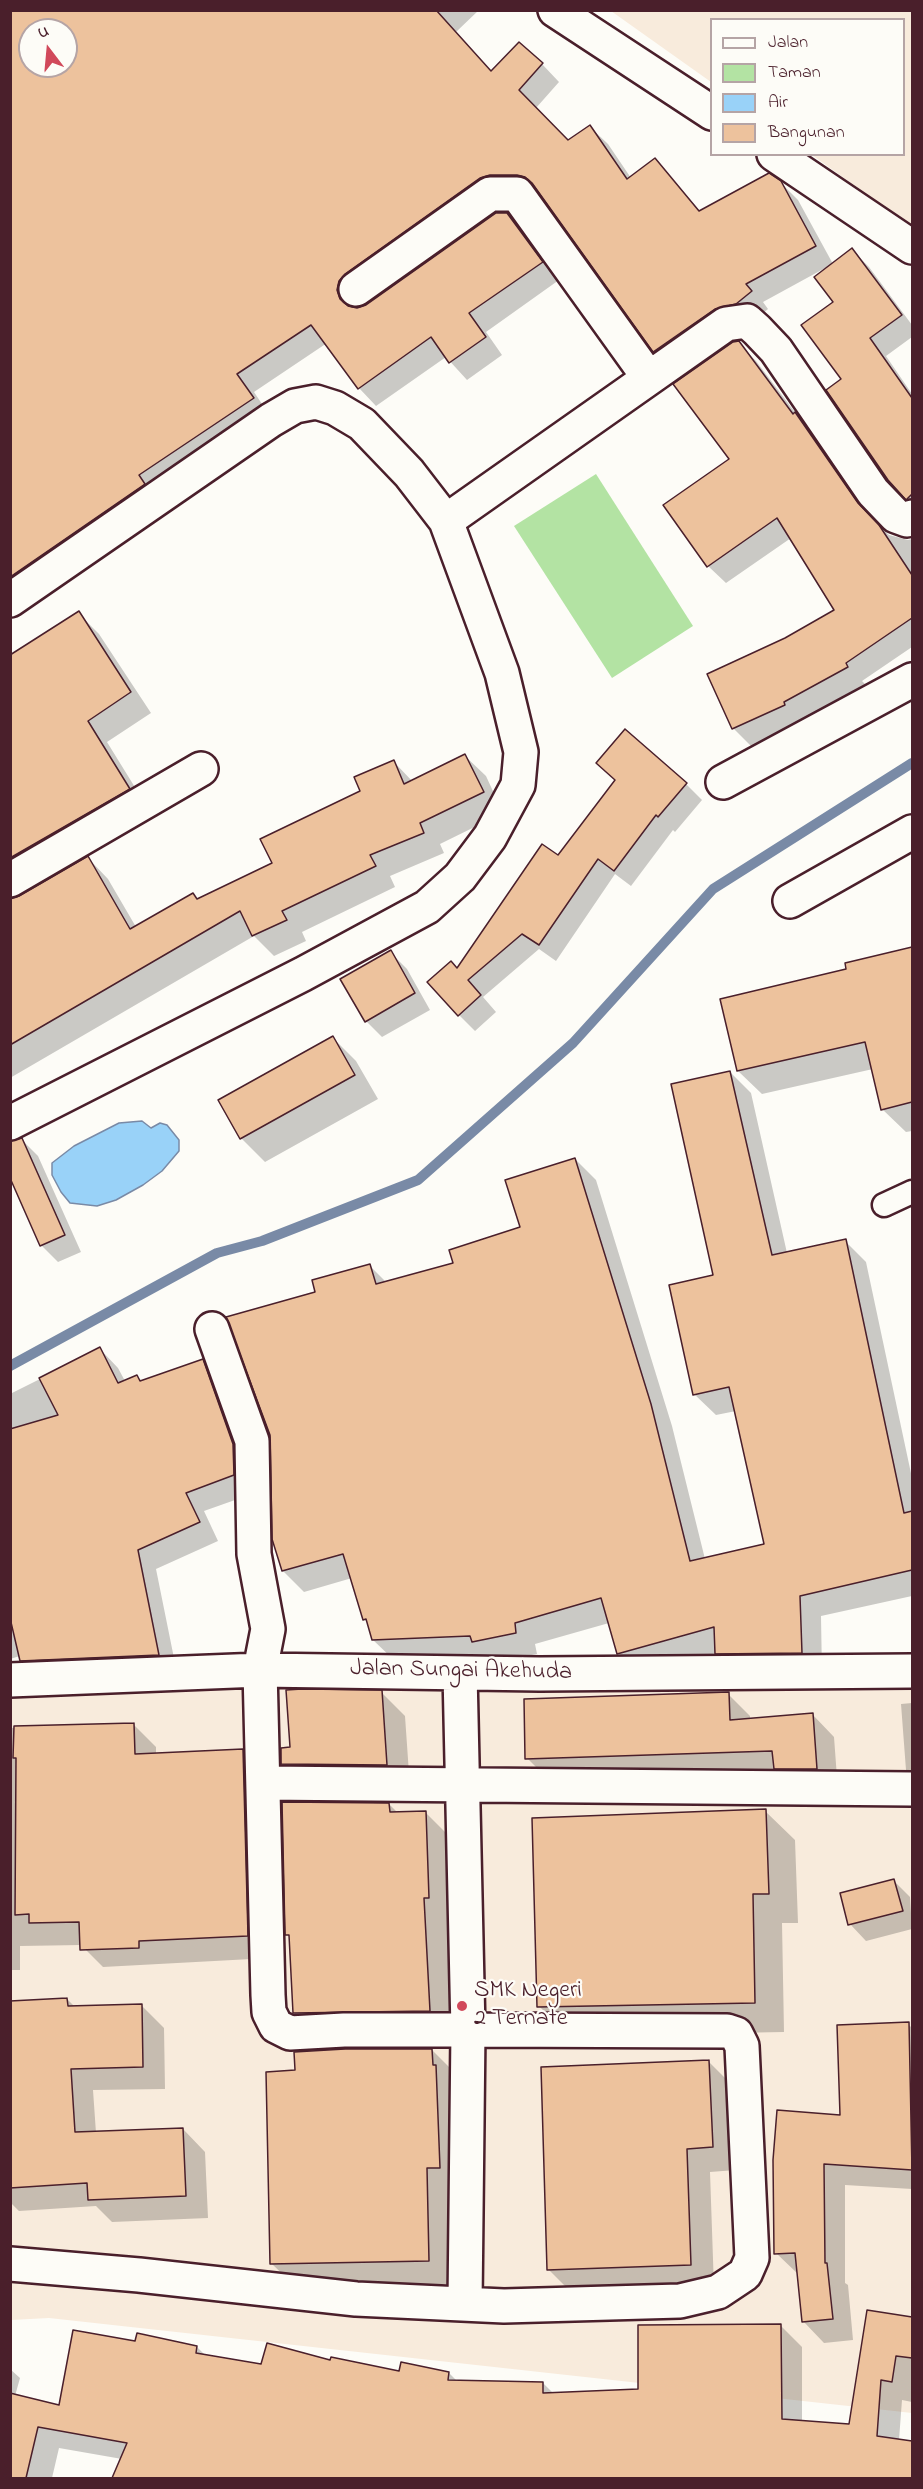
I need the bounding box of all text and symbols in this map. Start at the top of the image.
north arrow [18,18,78,78]
legend [710,18,905,156]
text: U [35,20,52,46]
text: Jalan [768,30,808,56]
text: Taman [768,60,821,86]
text: Air [768,90,788,116]
text: Bangunan [768,120,845,146]
street label: Jalan Sungai Akehuda [350,1656,572,1688]
place label: SMK Negeri 2 Ternate [474,1978,582,2034]
marker: SMK Negeri 2 Ternate [455,1999,469,2013]

